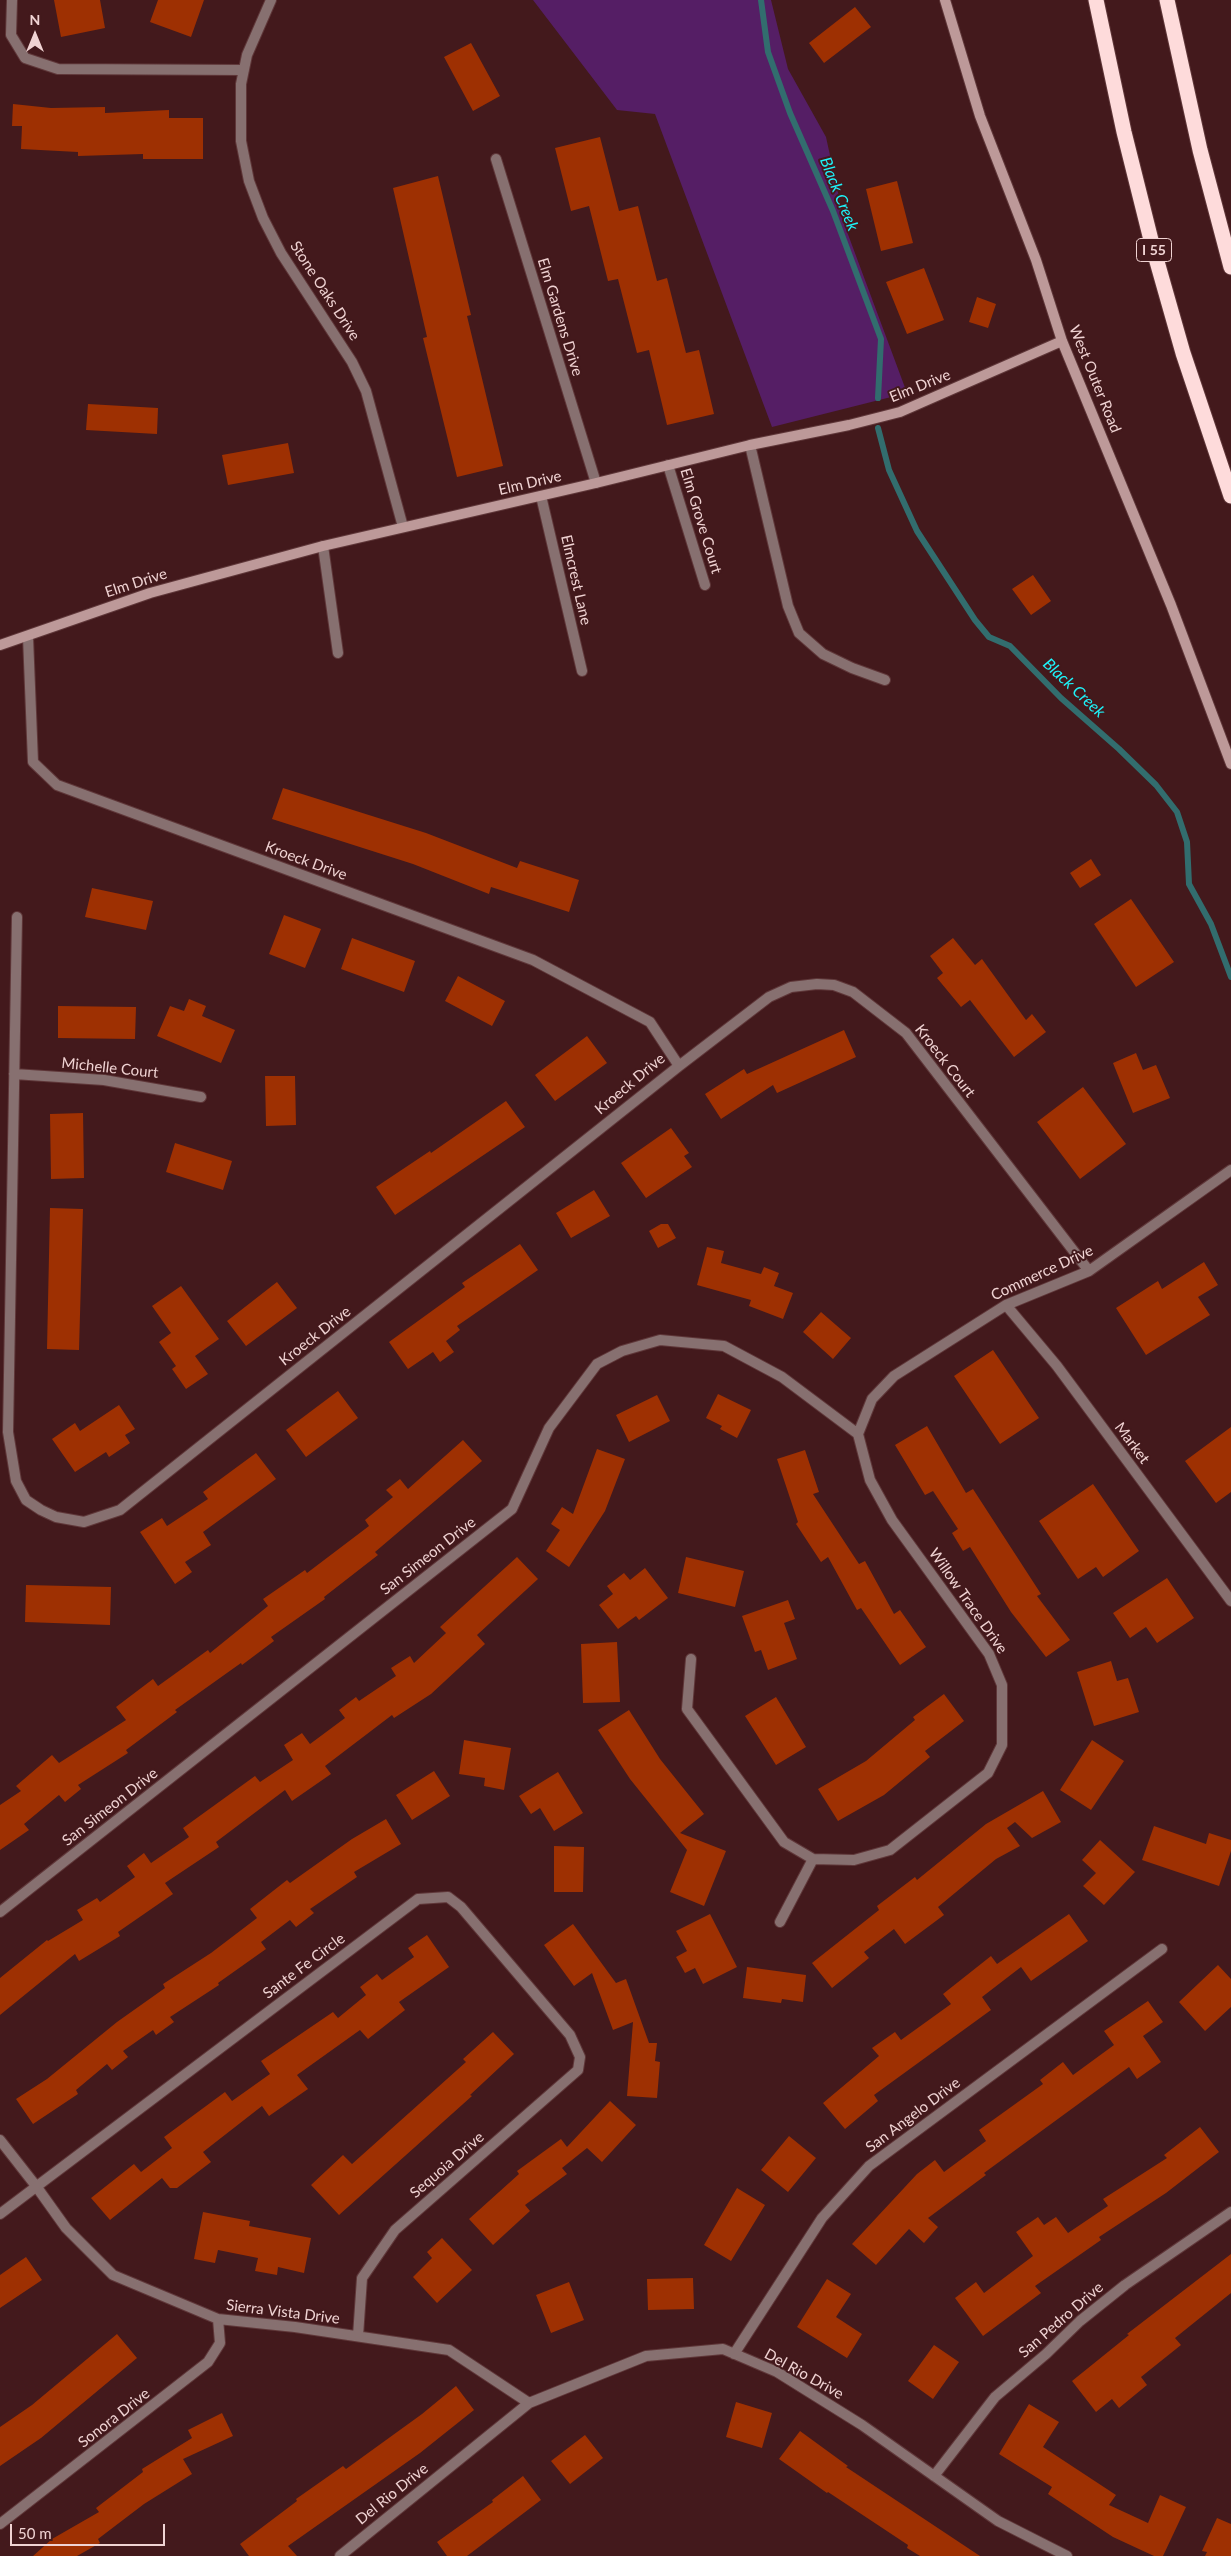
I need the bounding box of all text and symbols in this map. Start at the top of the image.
north arrow [10,10,60,60]
text: N [30,11,40,28]
water label: Black Creek [816,154,862,234]
street label: Stone Oaks Drive [286,238,364,344]
road number: I 55 [1136,238,1172,262]
street label: Elm Gardens Drive [533,256,587,378]
street label: West Outer Road [1065,323,1125,435]
street label: Elm Drive [887,366,953,406]
street label: Elm Grove Court [676,466,726,576]
street label: Elm Drive [497,467,563,499]
street label: Elmcrest Lane [557,533,595,627]
street label: Elm Drive [103,565,169,601]
water label: Black Creek [1039,654,1109,722]
street label: Kroeck Drive [263,838,349,884]
street label: Kroeck Court [911,1021,979,1101]
street label: Kroeck Drive [591,1049,669,1119]
street label: Michelle Court [61,1054,159,1082]
street label: Commerce Drive [988,1241,1096,1305]
street label: Kroeck Drive [276,1302,354,1370]
street label: Market [1111,1419,1153,1467]
street label: San Simeon Drive [377,1513,479,1599]
street label: Willow Trace Drive [925,1545,1011,1657]
street label: San Simeon Drive [59,1764,161,1850]
street label: Sante Fe Circle [260,1929,348,2003]
street label: San Angelo Drive [862,2074,964,2156]
street label: Sequoia Drive [406,2128,488,2202]
street label: San Pedro Drive [1015,2278,1107,2362]
street label: Sierra Vista Drive [225,2296,341,2328]
street label: Del Rio Drive [761,2345,847,2403]
street label: Sonora Drive [75,2384,153,2452]
street label: Del Rio Drive [352,2459,432,2529]
scale bar [12,2514,168,2546]
text: 50 m [18,2524,52,2542]

